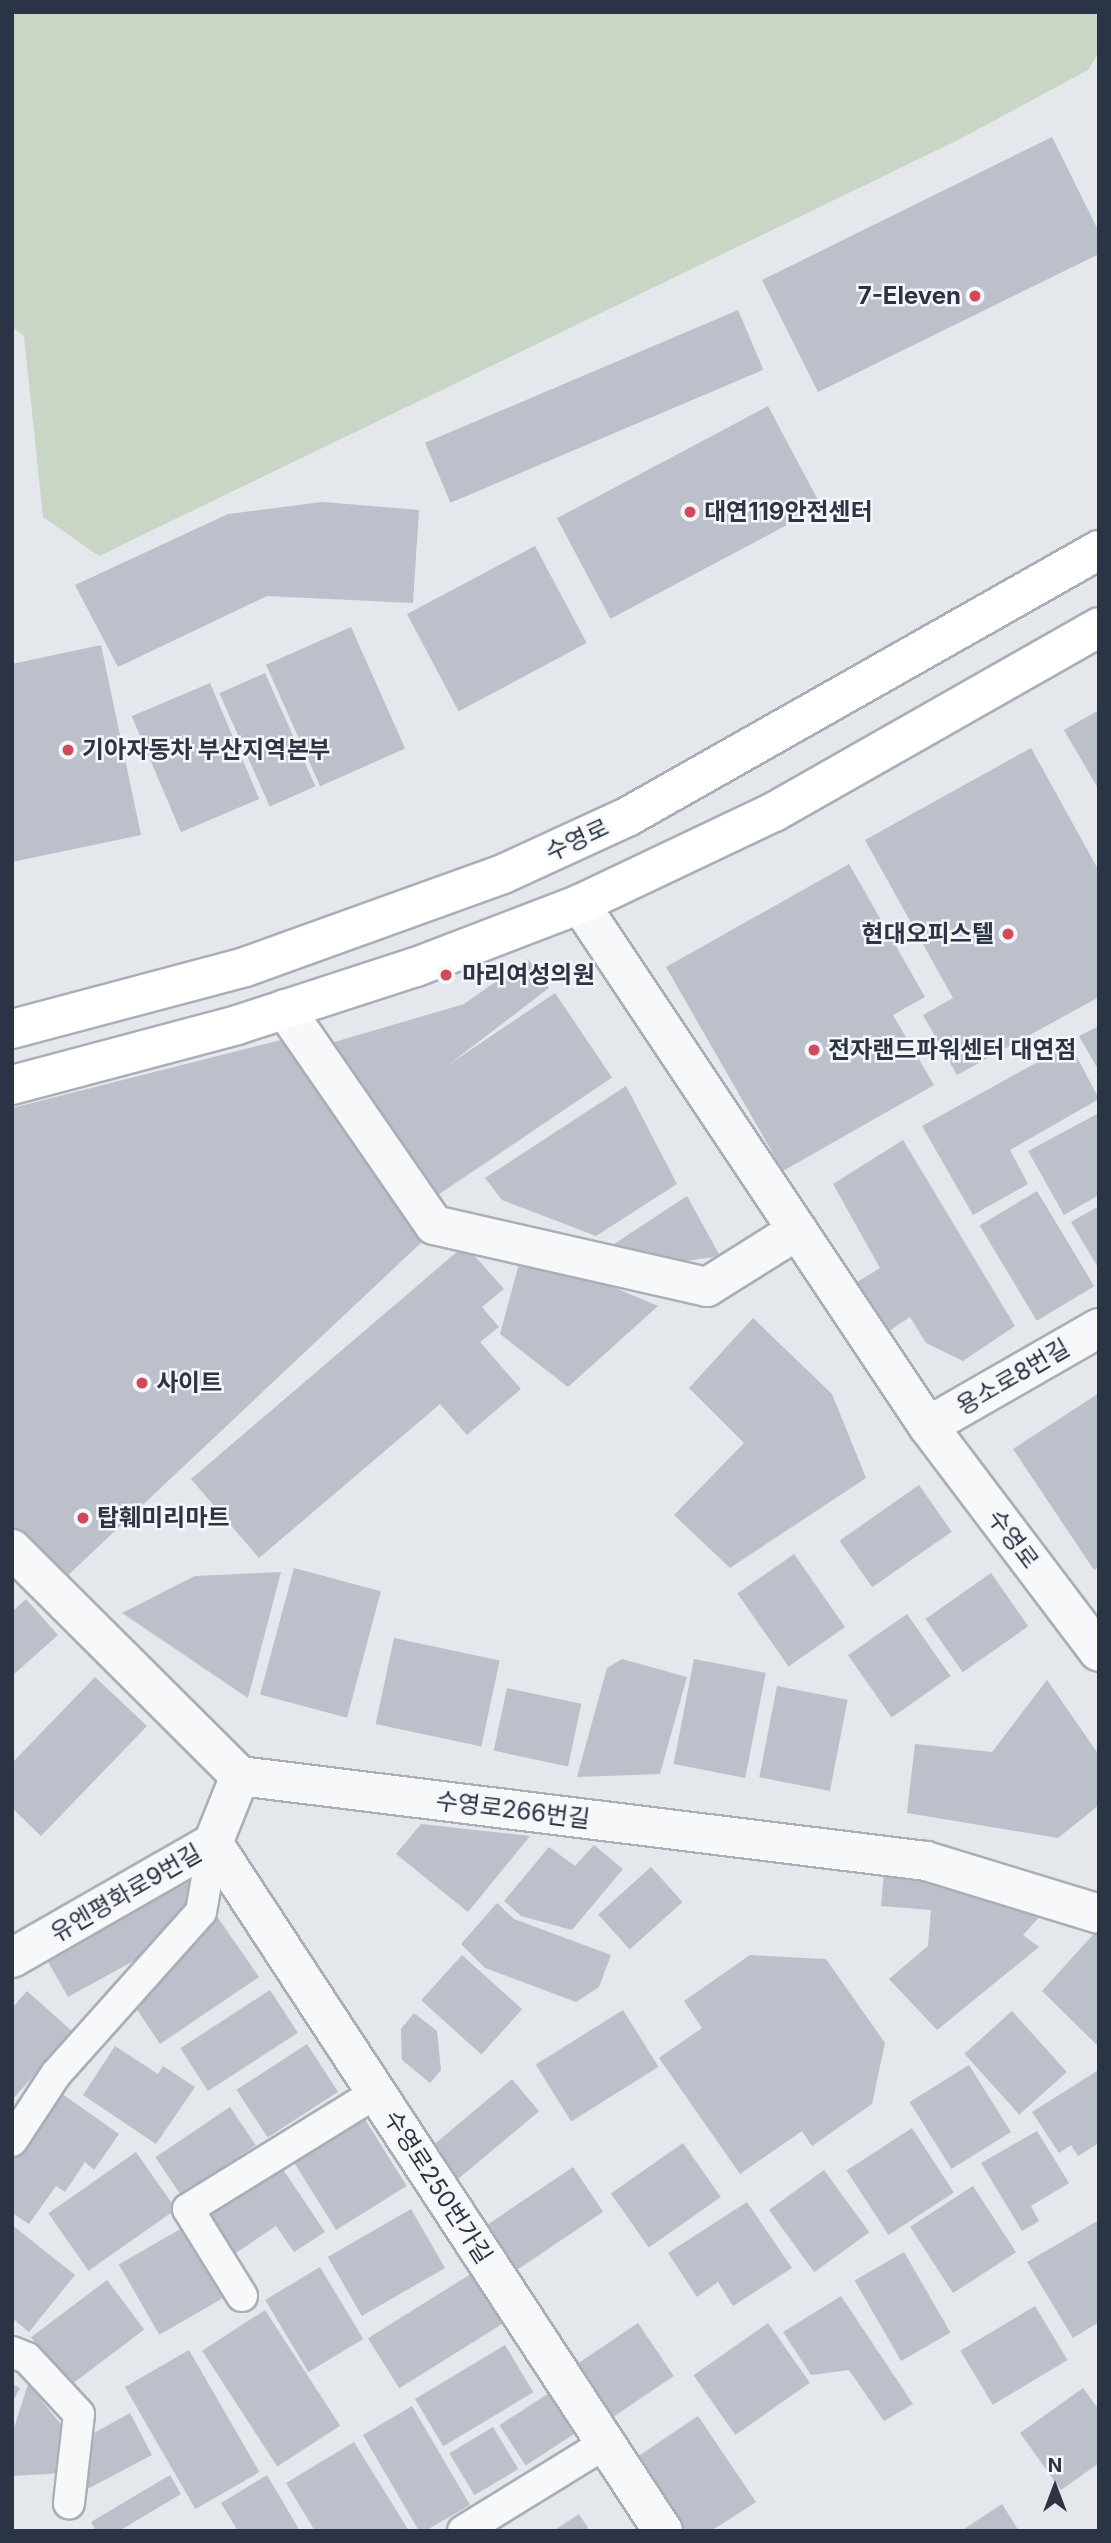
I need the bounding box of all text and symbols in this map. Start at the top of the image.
place label: 7-Eleven [858,282,961,310]
marker: 7-Eleven [967,288,983,304]
place label: 대연119안전센터 [704,498,873,526]
marker: 대연119안전센터 [682,504,698,520]
place label: 기아자동차 부산지역본부 [82,736,331,764]
marker: 기아자동차 부산지역본부 [60,742,76,758]
street label: 수영로 [541,813,613,867]
place label: 현대오피스텔 [862,920,994,948]
marker: 현대오피스텔 [1000,926,1016,942]
place label: 마리여성의원 [462,961,594,989]
marker: 마리여성의원 [436,965,456,985]
place label: 전자랜드파워센터 대연점 [828,1036,1077,1064]
marker: 전자랜드파워센터 대연점 [806,1042,822,1058]
street label: 용소로8번길 [952,1333,1074,1421]
place label: 사이트 [156,1369,222,1397]
marker: 사이트 [134,1375,150,1391]
place label: 탑훼미리마트 [97,1504,229,1532]
street label: 수영로 [982,1504,1044,1574]
marker: 탑훼미리마트 [75,1510,91,1526]
street label: 수영로266번길 [434,1786,592,1834]
street label: 유엔평화로9번길 [45,1838,207,1948]
street label: 수영로250번가길 [378,2105,498,2269]
north arrow [1020,2452,1090,2522]
text: N [1048,2454,1062,2477]

